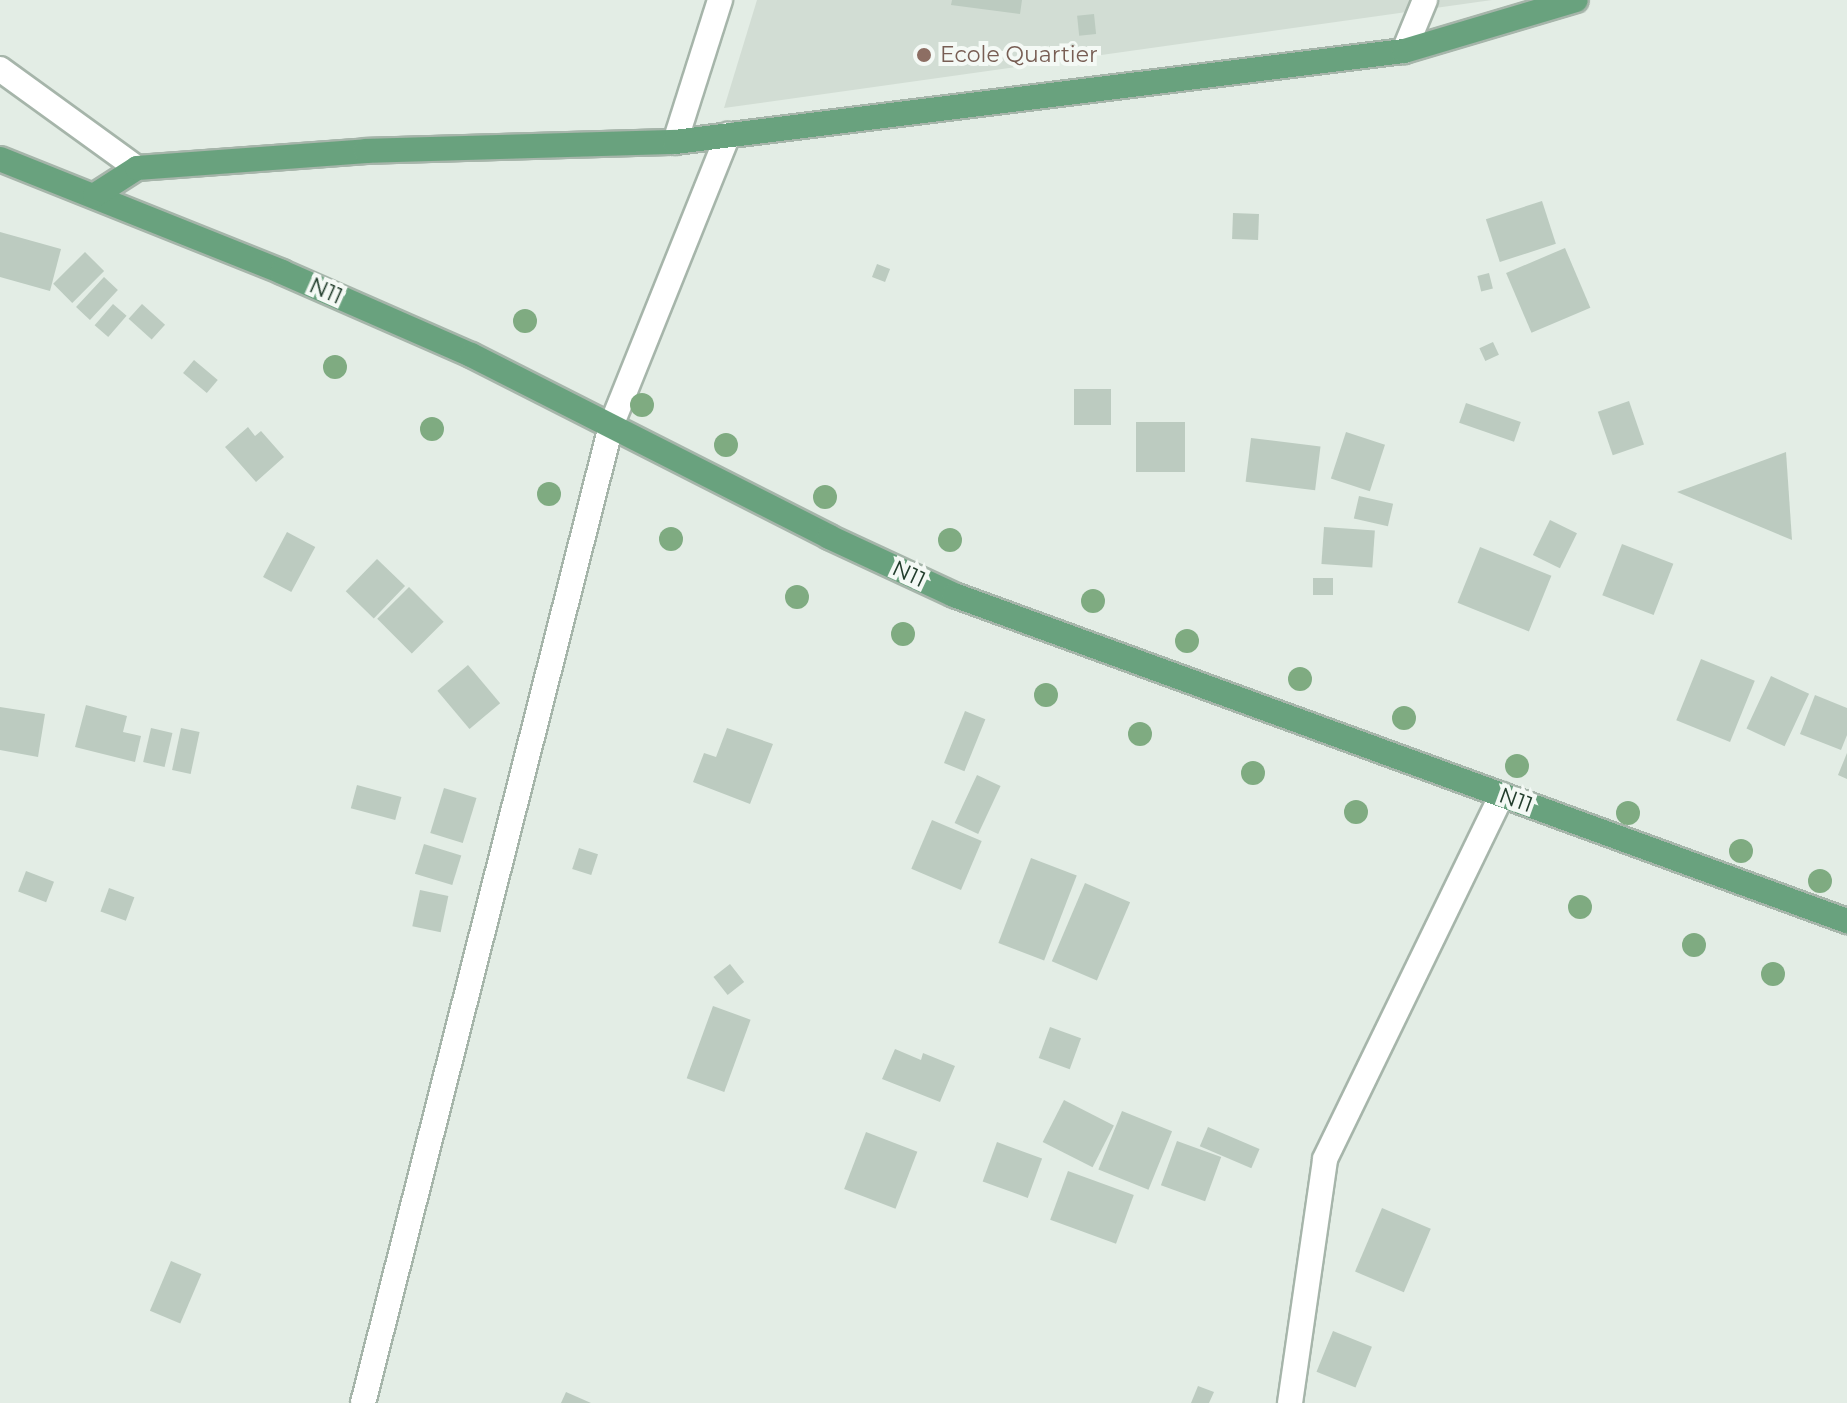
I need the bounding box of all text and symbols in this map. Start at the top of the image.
place label: Ecole Quartier [940,42,1098,68]
marker: Ecole Quartier [915,46,933,64]
street label: N11 [305,272,347,310]
street label: N11 [888,555,930,593]
street label: N11 [1496,782,1536,818]

